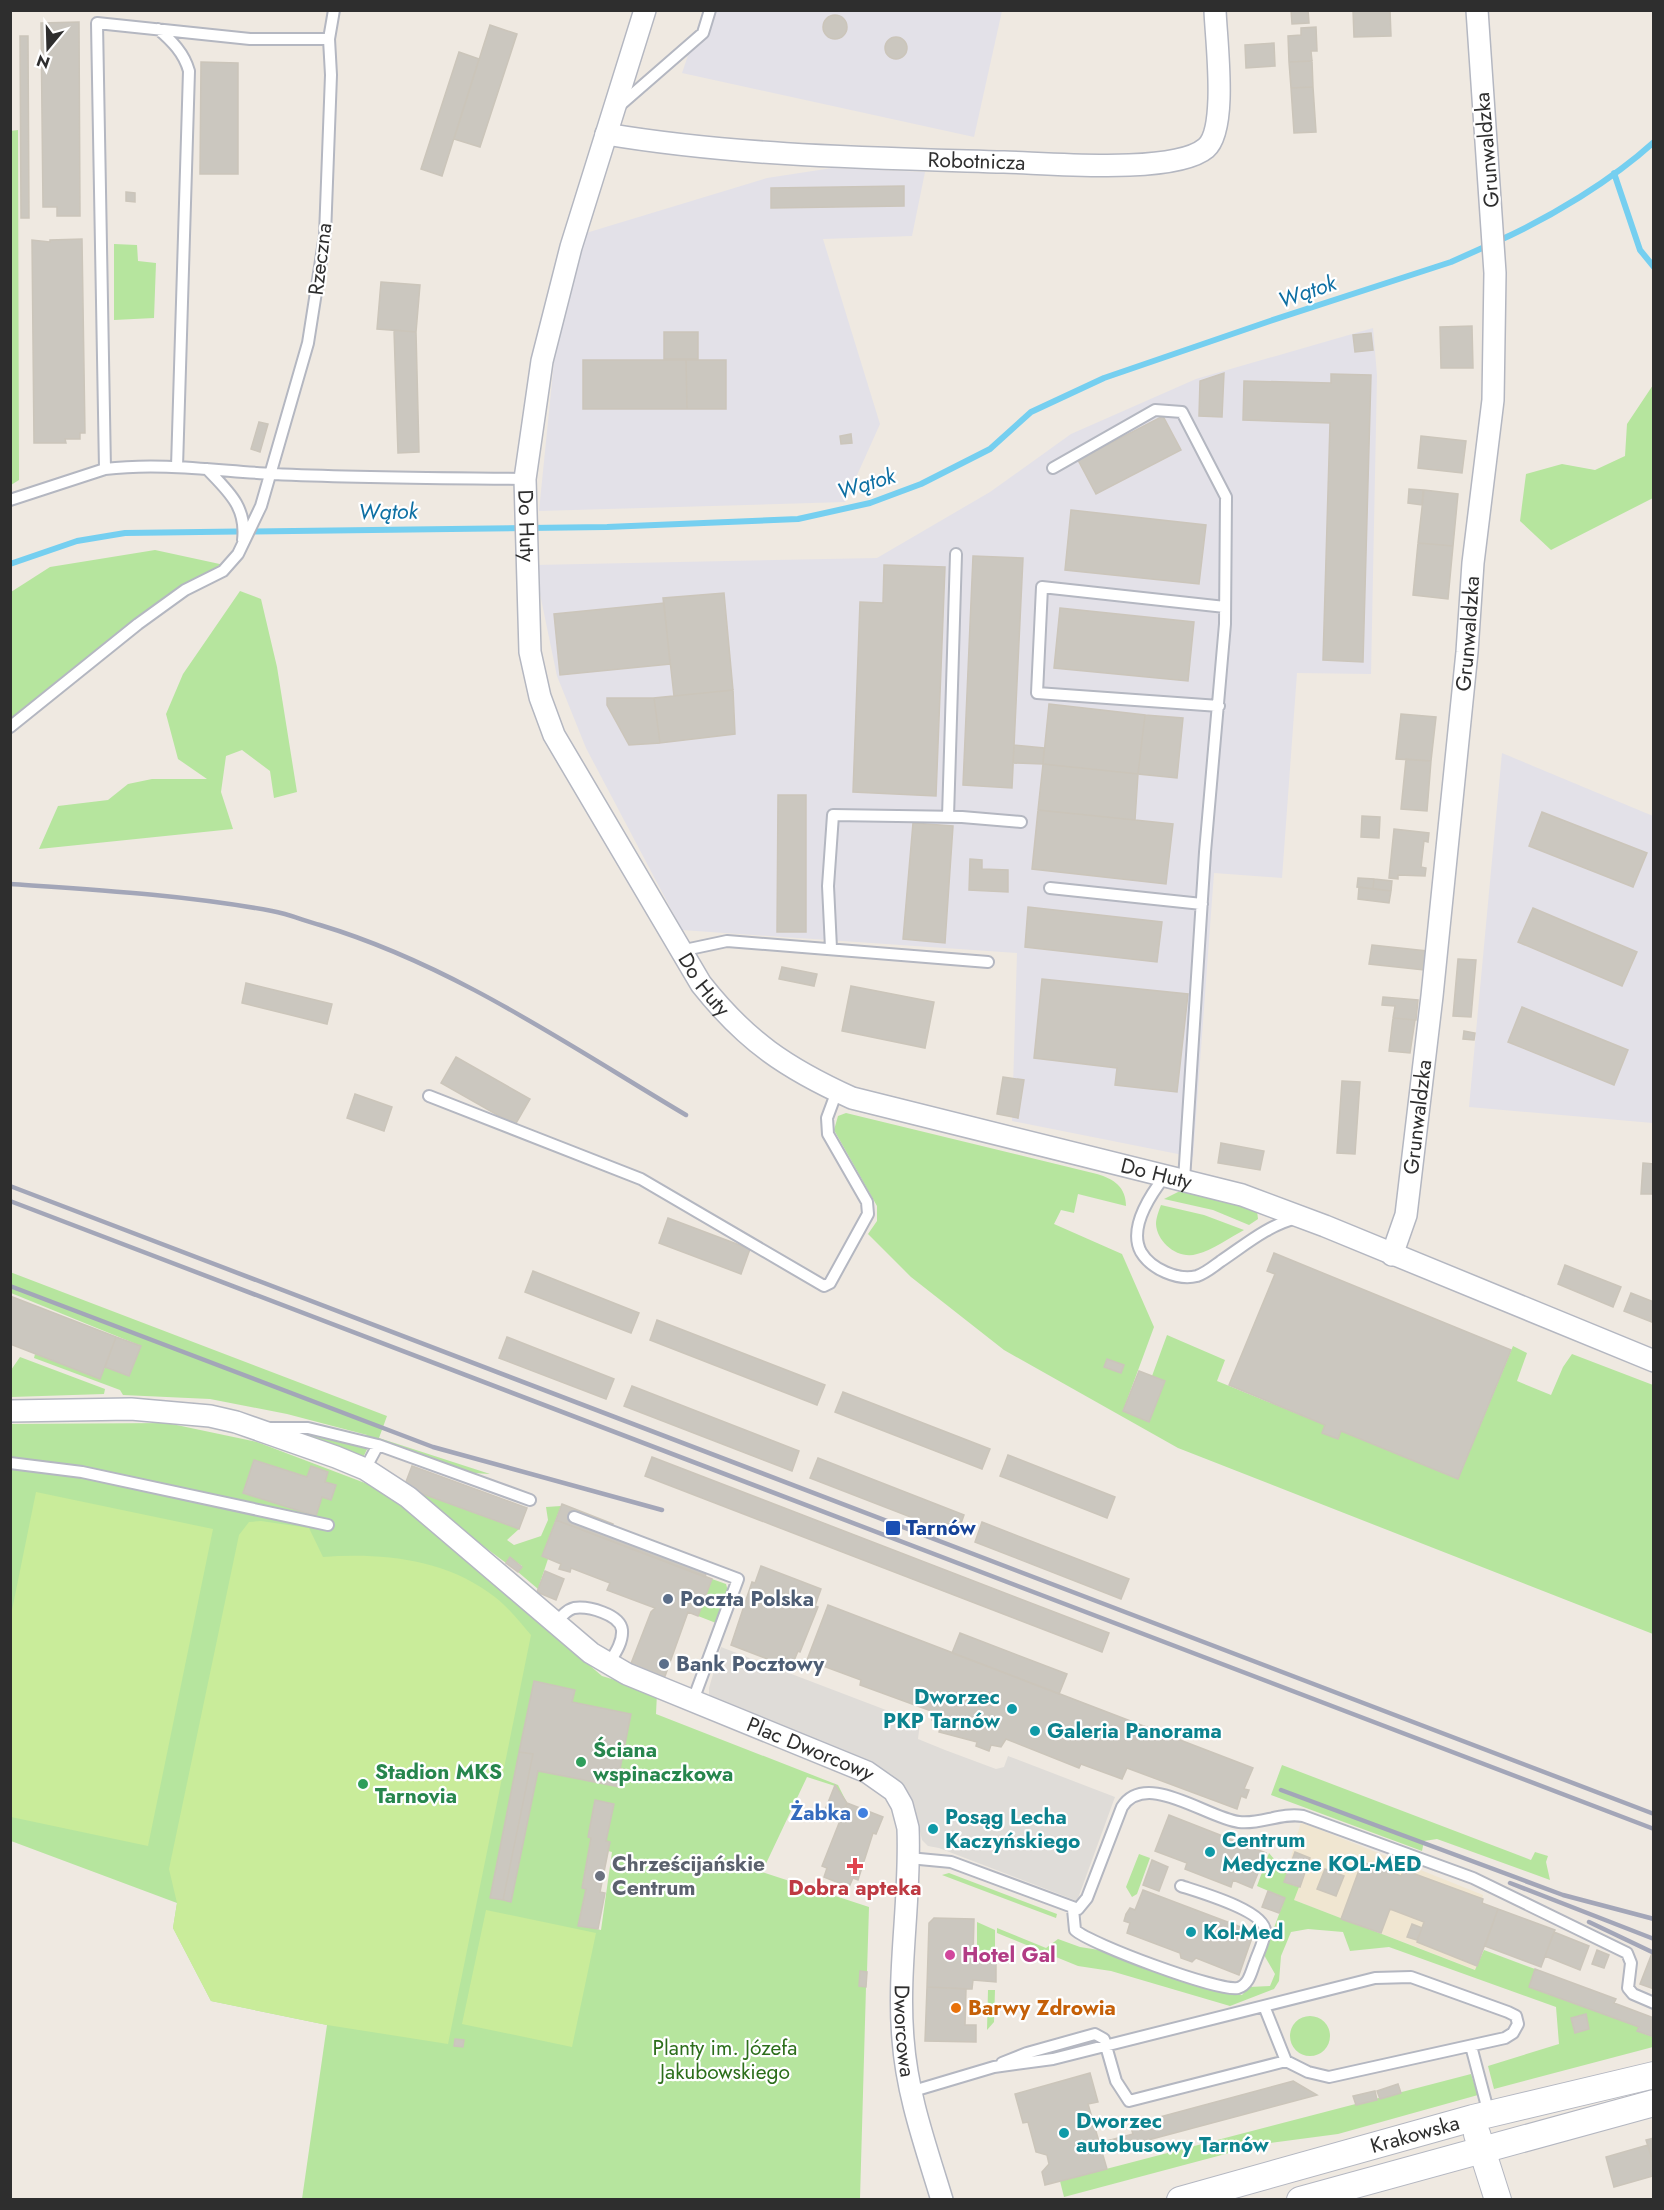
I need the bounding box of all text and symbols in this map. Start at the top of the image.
north arrow [18,18,78,78]
text: N [34,49,53,75]
street label: Grunwaldzka [1467,91,1507,209]
street label: Robotnicza [927,145,1026,178]
street label: Rzeczna [301,221,339,297]
water label: Wątok [1274,266,1342,316]
water label: Wątok [833,459,901,507]
street label: Do Huty [510,489,542,563]
water label: Wątok [358,494,420,528]
street label: Grunwaldzka [1448,575,1487,693]
street label: Do Huty [671,947,738,1024]
street label: Grunwaldzka [1396,1058,1439,1176]
street label: Do Huty [1118,1150,1196,1197]
place label: Tarnów [906,1513,977,1543]
marker: Tarnów [884,1519,902,1537]
place label: Poczta Polska [680,1584,814,1614]
marker: Poczta Polska [661,1592,675,1606]
place label: Bank Pocztowy [676,1649,825,1679]
marker: Bank Pocztowy [657,1657,671,1671]
place label: Dworzec PKP Tarnów [883,1682,1001,1736]
marker: Dworzec PKP Tarnów [1005,1702,1019,1716]
street label: Plac Dworcowy [742,1709,882,1788]
place label: Galeria Panorama [1047,1716,1222,1746]
marker: Galeria Panorama [1028,1724,1042,1738]
place label: Ściana wspinaczkowa [592,1735,733,1789]
marker: Ściana wspinaczkowa [574,1755,588,1769]
place label: Stadion MKS Tarnovia [375,1757,502,1811]
marker: Stadion MKS Tarnovia [356,1777,370,1791]
place label: Żabka [790,1798,851,1828]
place label: Posąg Lecha Kaczyńskiego [945,1802,1080,1856]
marker: Żabka [856,1806,870,1820]
marker: Posąg Lecha Kaczyńskiego [926,1822,940,1836]
place label: Centrum Medyczne KOL-MED [1222,1825,1421,1879]
marker: Centrum Medyczne KOL-MED [1203,1845,1217,1859]
place label: Chrześcijańskie Centrum [612,1849,765,1903]
marker: Dobra apteka [848,1859,862,1873]
marker: Chrześcijańskie Centrum [593,1869,607,1883]
place label: Dobra apteka [788,1873,922,1903]
place label: Kol-Med [1203,1917,1283,1947]
marker: Kol-Med [1184,1925,1198,1939]
place label: Hotel Gal [962,1940,1056,1970]
marker: Hotel Gal [943,1948,957,1962]
street label: Dworcowa [886,1984,923,2079]
place label: Barwy Zdrowia [968,1993,1116,2023]
marker: Barwy Zdrowia [949,2001,963,2015]
park label: Planty im. Józefa Jakubowskiego [653,2033,797,2087]
place label: Dworzec autobusowy Tarnów [1076,2106,1270,2160]
street label: Krakowska [1367,2107,1463,2161]
marker: Dworzec autobusowy Tarnów [1057,2126,1071,2140]

